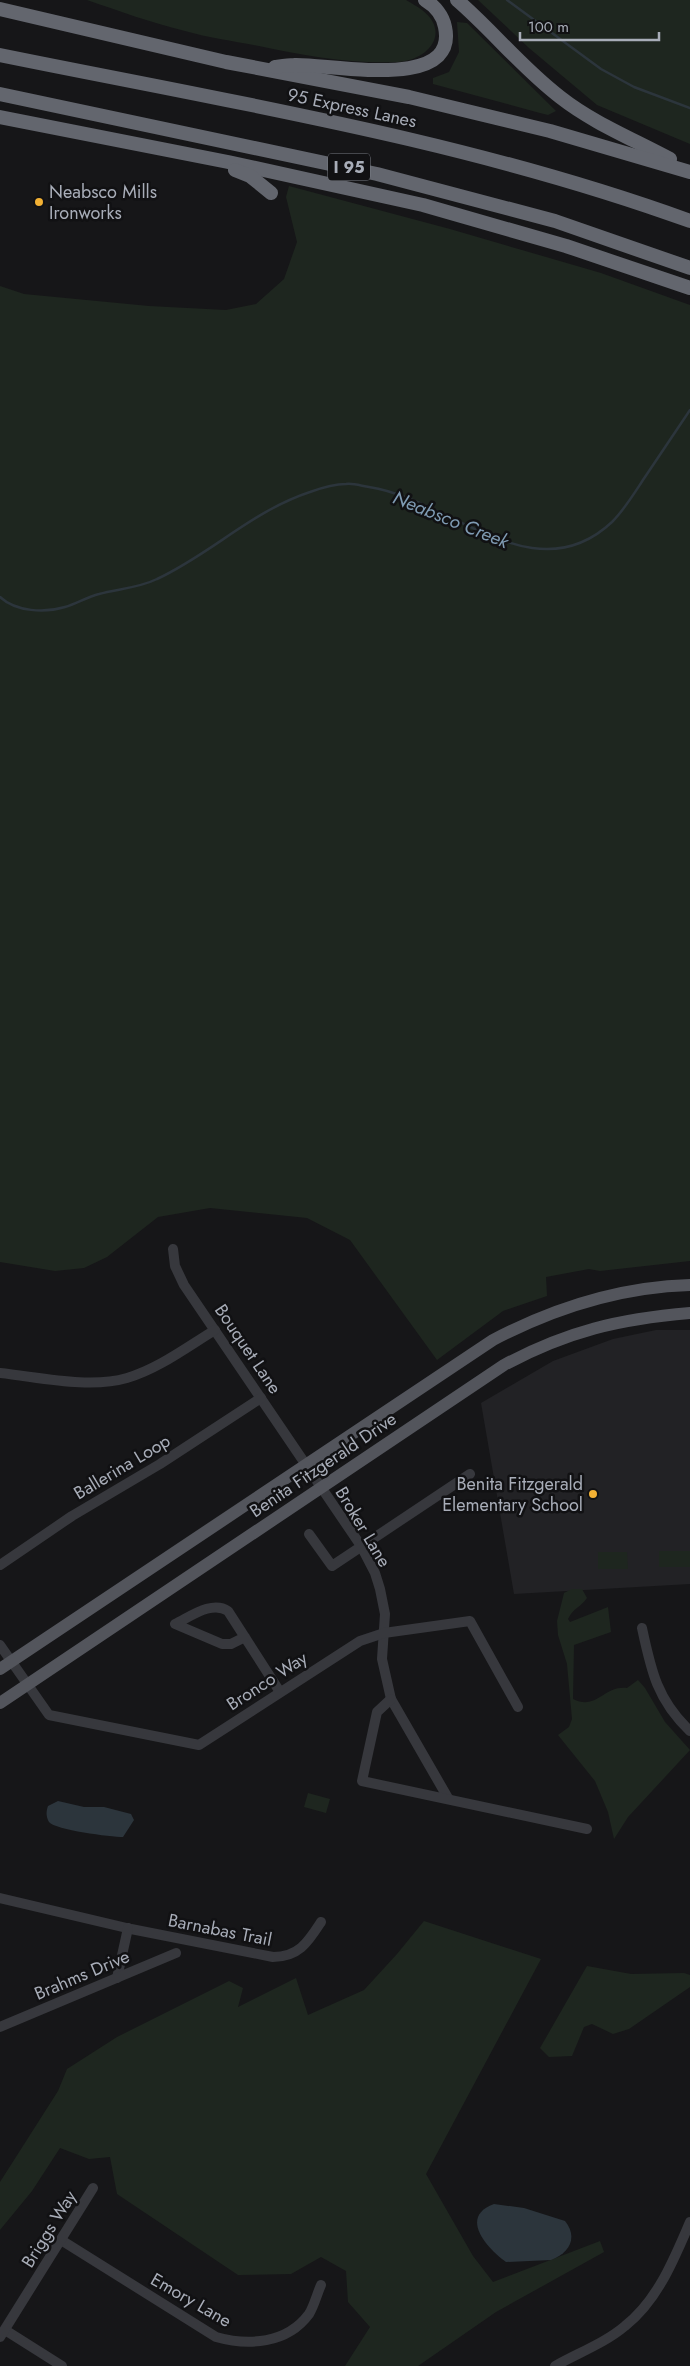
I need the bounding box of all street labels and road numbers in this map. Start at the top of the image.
street label: 95 Express Lanes [285,82,419,134]
road number: I 95 [328,154,370,180]
street label: Bouquet Lane [208,1299,288,1399]
street label: Benita Fitzgerald Drive [244,1406,402,1524]
street label: Ballerina Loop [69,1428,175,1506]
street label: Broker Lane [329,1482,397,1572]
street label: Bronco Way [222,1645,313,1717]
street label: Barnabas Trail [166,1907,274,1953]
street label: Brahms Drive [30,1943,134,2007]
street label: Briggs Way [15,2185,83,2273]
street label: Emory Lane [146,2266,236,2334]

